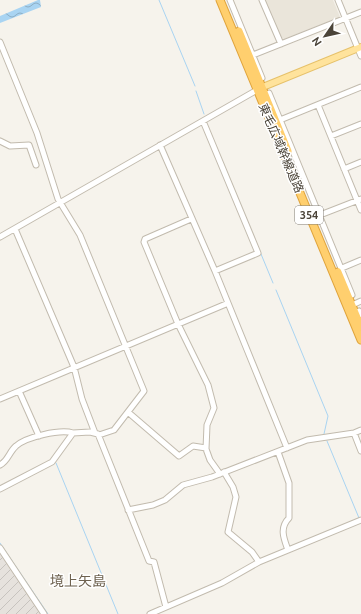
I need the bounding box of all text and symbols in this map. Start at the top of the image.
north arrow [305,16,345,56]
text: N [309,35,324,48]
street label: 東毛広域幹線道路 [257,101,306,195]
road number: 354 [295,206,323,224]
district label: 境上矢島 [50,573,106,589]

